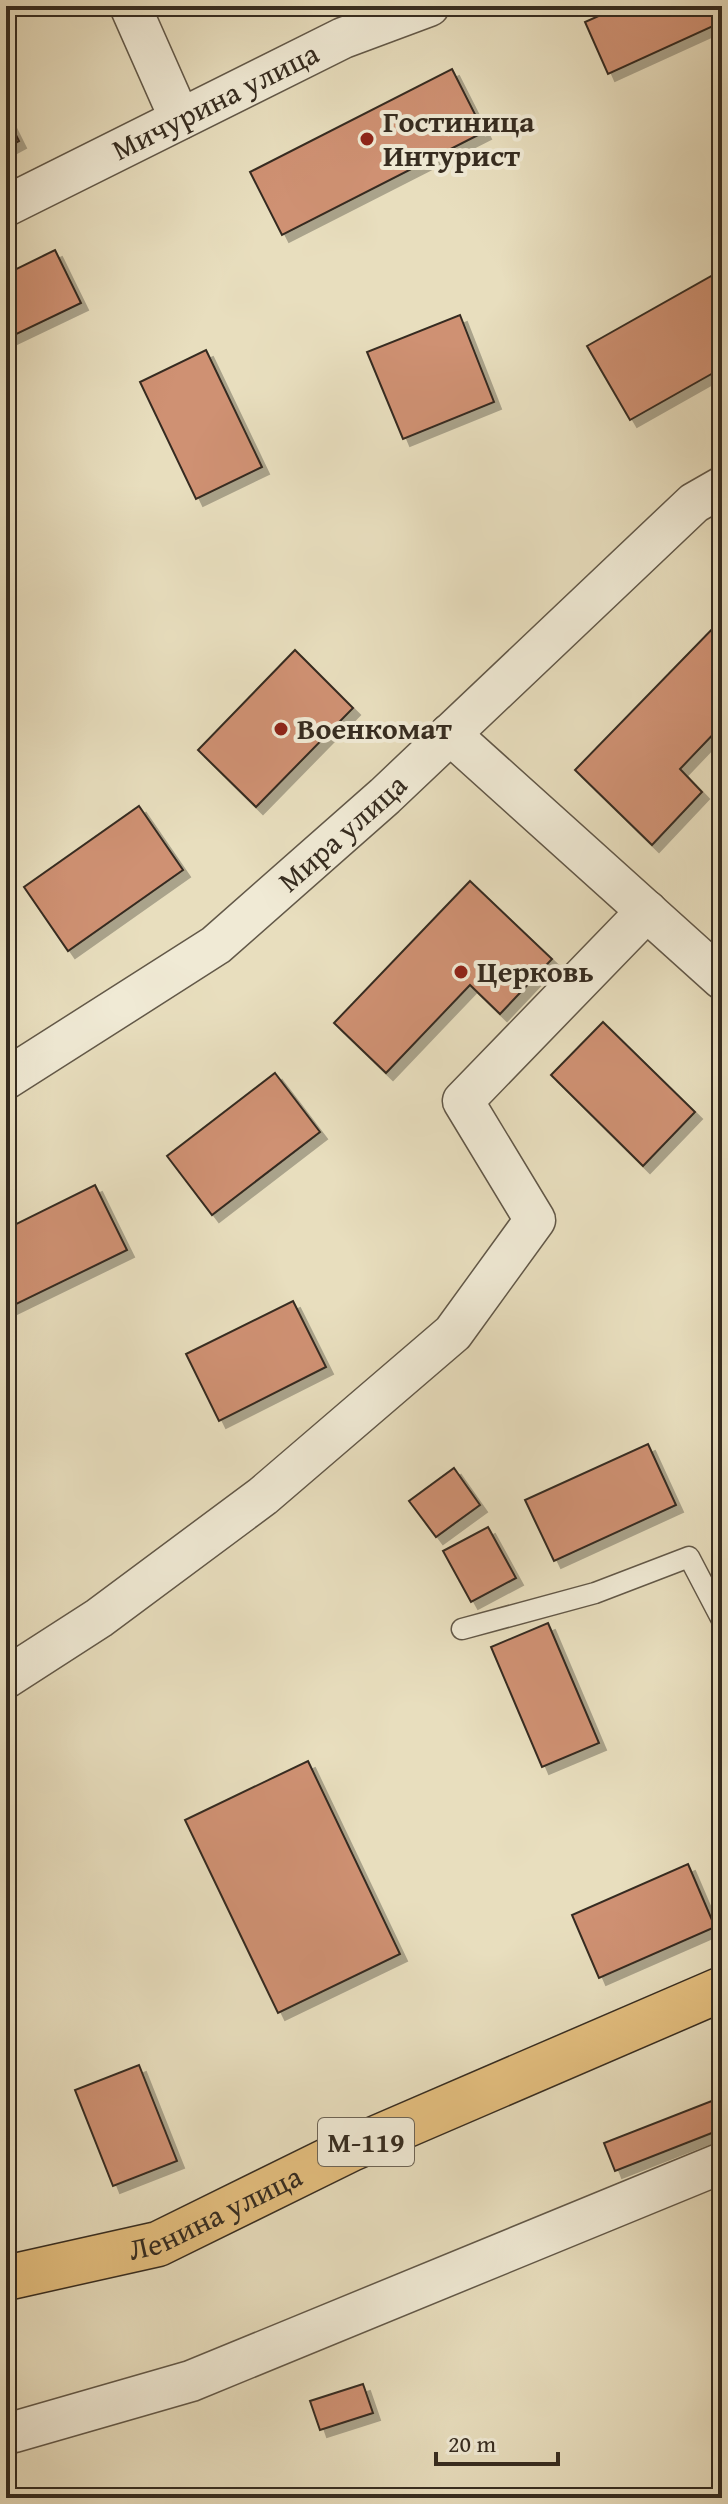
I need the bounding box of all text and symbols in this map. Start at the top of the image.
street label: Мичурина улица [104,30,327,171]
place label: Гостиница Интурист [383,99,535,177]
marker: Гостиница Интурист [358,130,376,148]
place label: Военкомат [297,706,453,750]
marker: Военкомат [272,720,290,738]
street label: Мира улица [268,763,417,902]
place label: Церковь [477,949,594,993]
marker: Церковь [452,963,470,981]
road number: М-119 [318,2118,414,2166]
street label: Ленина улица [124,2153,310,2271]
scale bar [436,2416,558,2466]
text: 20 m [448,2426,496,2461]

